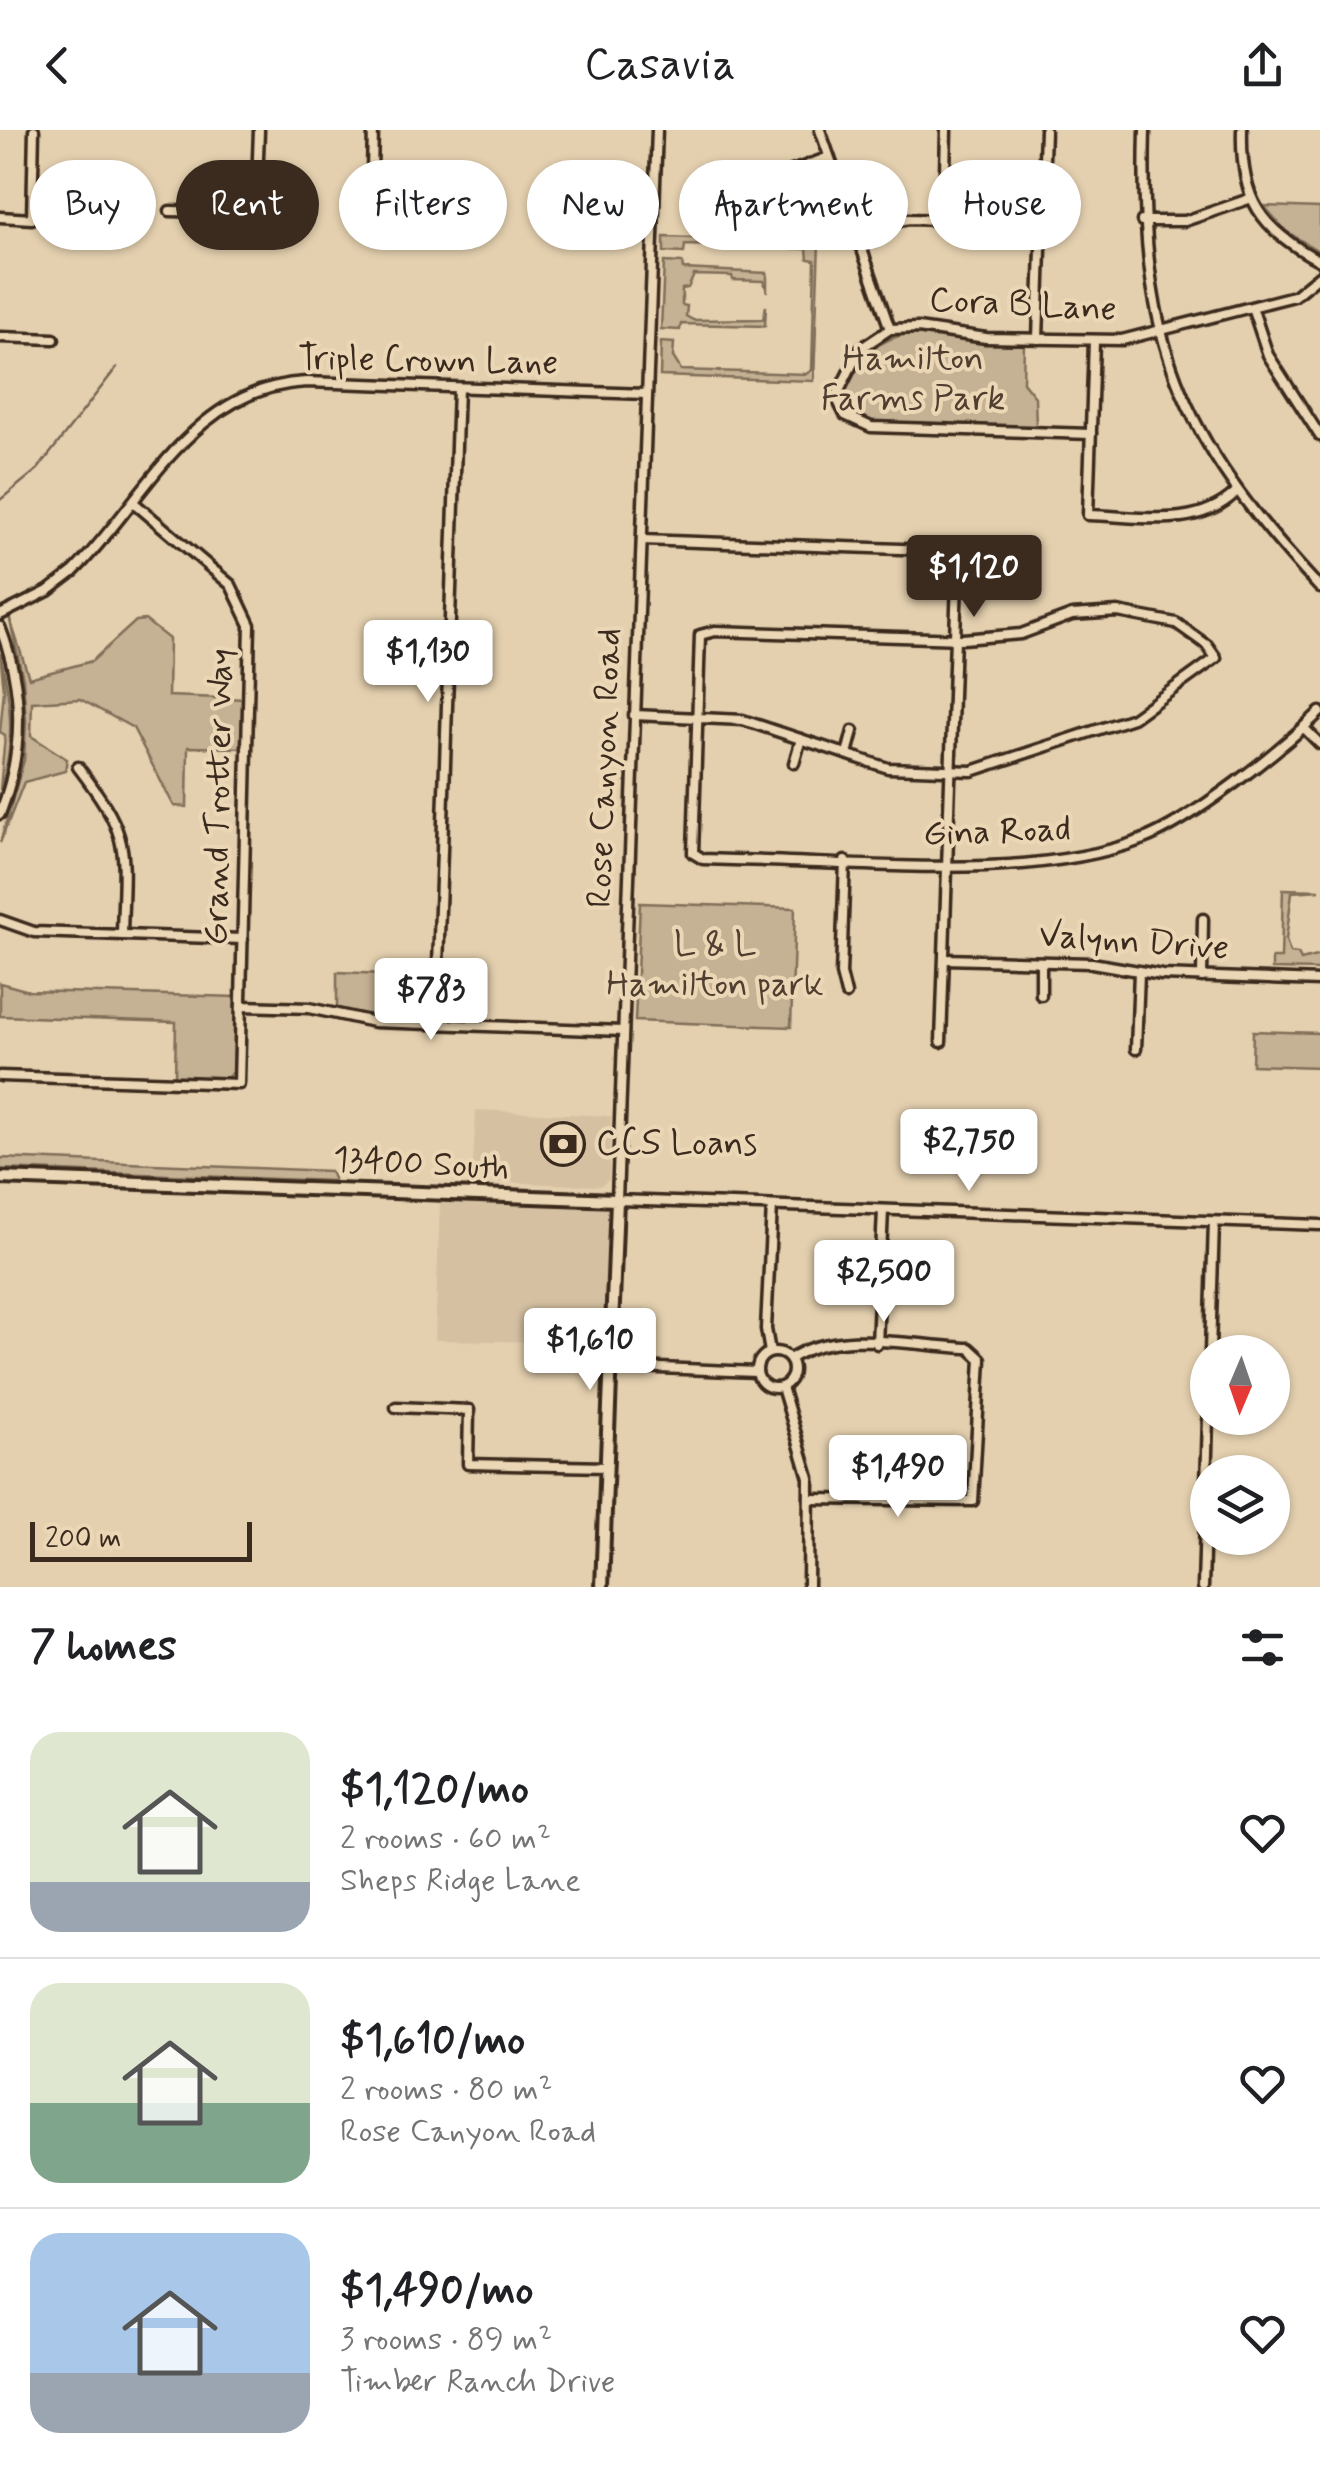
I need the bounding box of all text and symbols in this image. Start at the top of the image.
text: Casavia [584,36,736,95]
icon: back [30,38,85,93]
icon: share [1235,38,1290,93]
chip: Buy [30,160,156,250]
chip: Rent [176,160,319,250]
chip: Filters [339,160,507,250]
chip: New [527,160,659,250]
chip: Apartment [679,160,908,250]
chip: House [928,160,1081,250]
street label: Cora B Lane [928,277,1118,333]
street label: Triple Crown Lane [297,336,559,386]
park label: Hamilton Farms Park [821,336,1005,422]
pin: $1,120 [893,535,1055,620]
text: $1,120 [929,546,1019,588]
pin: $1,130 [347,620,509,705]
street label: Rose Canyon Road [577,627,633,909]
text: $1,130 [386,631,470,673]
street label: Grand Trotter Way [193,648,245,946]
street label: Gina Road [922,806,1072,858]
street label: Valynn Drive [1037,912,1231,972]
park label: L & L Hamilton park [606,922,824,1008]
pin: $783 [372,958,490,1043]
text: $783 [397,969,465,1011]
pin: $2,750 [888,1109,1050,1194]
text: $2,750 [922,1120,1016,1162]
bank icon: CCS Loans [540,1121,586,1167]
place label: CCS Loans [596,1121,757,1167]
street label: 13400 South [332,1136,510,1192]
pin: $2,500 [803,1240,965,1325]
text: $2,500 [836,1251,932,1293]
pin: $1,610 [509,1308,671,1393]
text: $1,610 [546,1319,634,1361]
north arrow [1190,1335,1290,1435]
map controls [1190,1335,1290,1555]
pin: $1,490 [817,1435,979,1520]
text: $1,490 [851,1446,945,1488]
button: layers [1190,1455,1290,1555]
scale bar [30,1517,252,1562]
text: 200 m [45,1521,121,1558]
text: 7 homes [30,1620,177,1675]
icon: filters [1235,1620,1290,1675]
text: $1,120/mo [340,1763,529,1818]
icon: home [110,1772,230,1892]
icon: heart [1235,1805,1290,1860]
text: 2 rooms · 60 m² [340,1818,551,1860]
text: Sheps Ridge Lane [340,1860,581,1902]
text: $1,610/mo [340,2014,525,2069]
icon: home [110,2023,230,2143]
icon: heart [1235,2056,1290,2111]
text: 2 rooms · 80 m² [340,2069,553,2111]
text: Rose Canyon Road [340,2111,596,2153]
text: $1,490/mo [340,2264,533,2319]
icon: home [110,2273,230,2393]
icon: heart [1235,2306,1290,2361]
text: 3 rooms · 89 m² [340,2319,552,2361]
text: Timber Ranch Drive [340,2361,616,2403]

